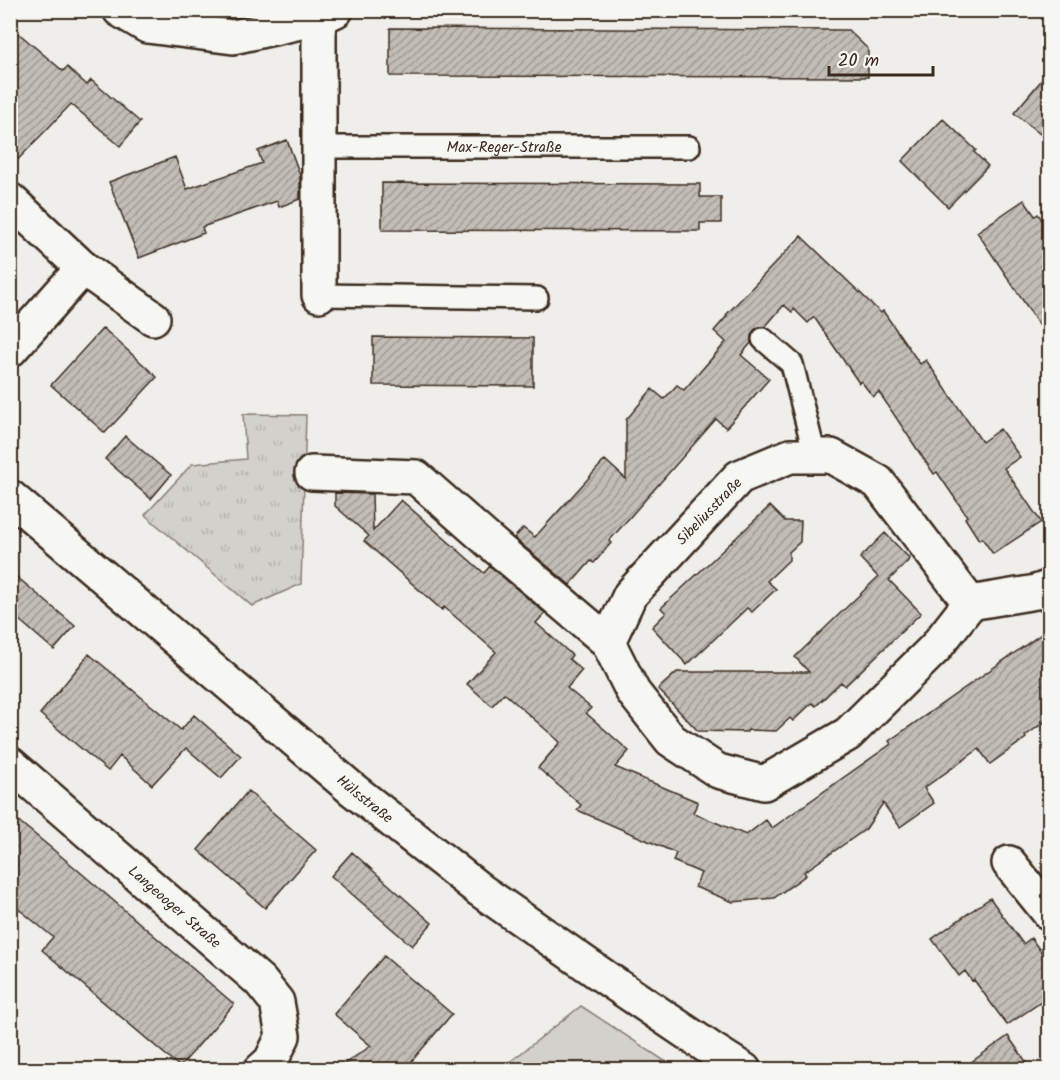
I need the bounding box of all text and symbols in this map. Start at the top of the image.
scale bar [829,39,932,77]
text: 20 m [838,47,879,76]
street label: Max-Reger-Straße [447,136,562,160]
street label: Sibeliusstraße [671,472,749,551]
street label: Hülsstraße [330,769,398,830]
street label: Langeooger Straße [122,860,226,955]

